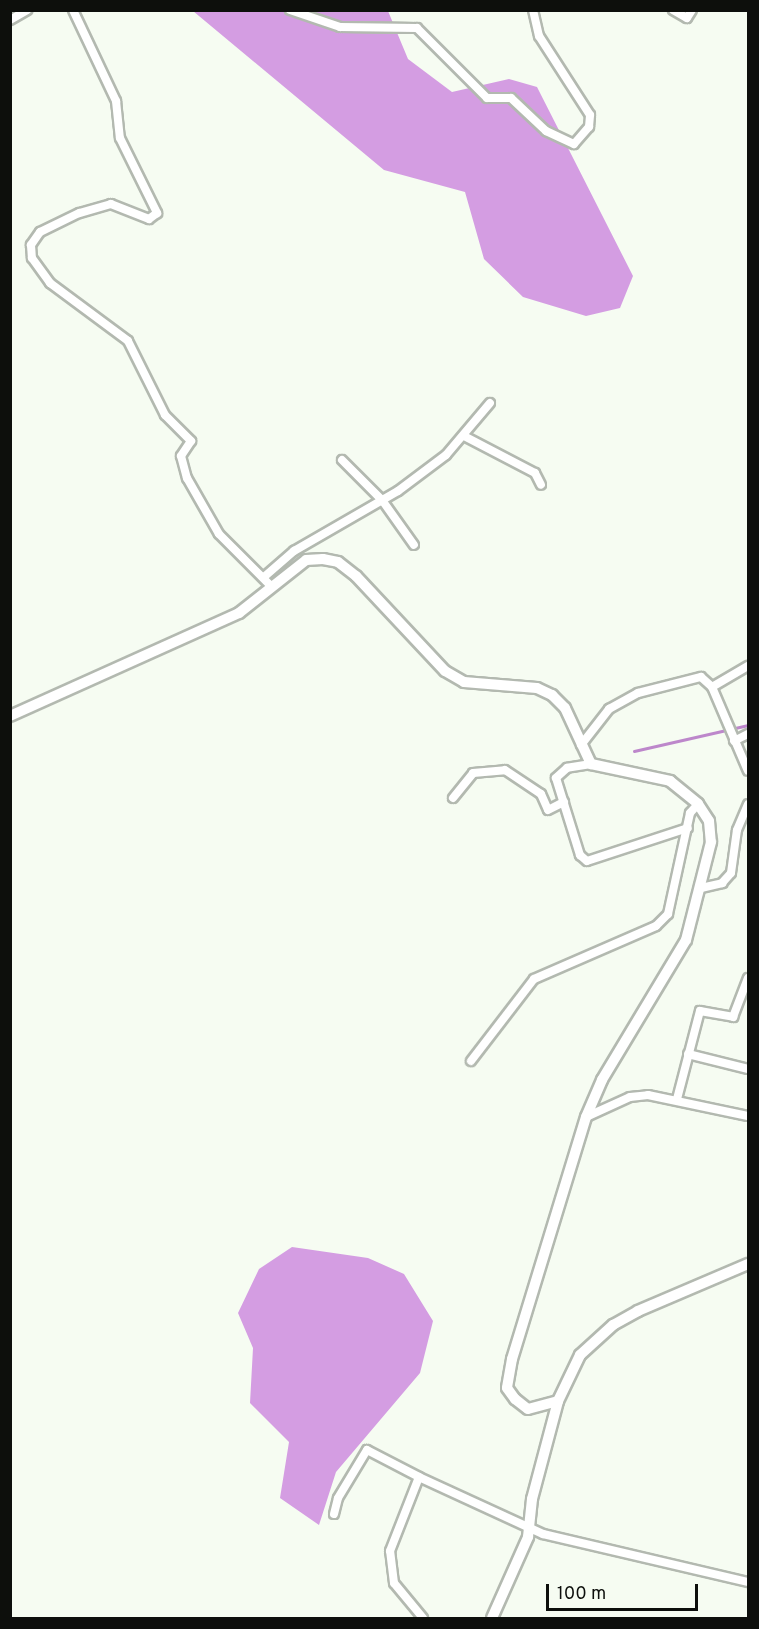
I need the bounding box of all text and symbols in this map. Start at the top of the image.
scale bar [549,1572,700,1610]
text: 100 m [557,1583,606,1606]

